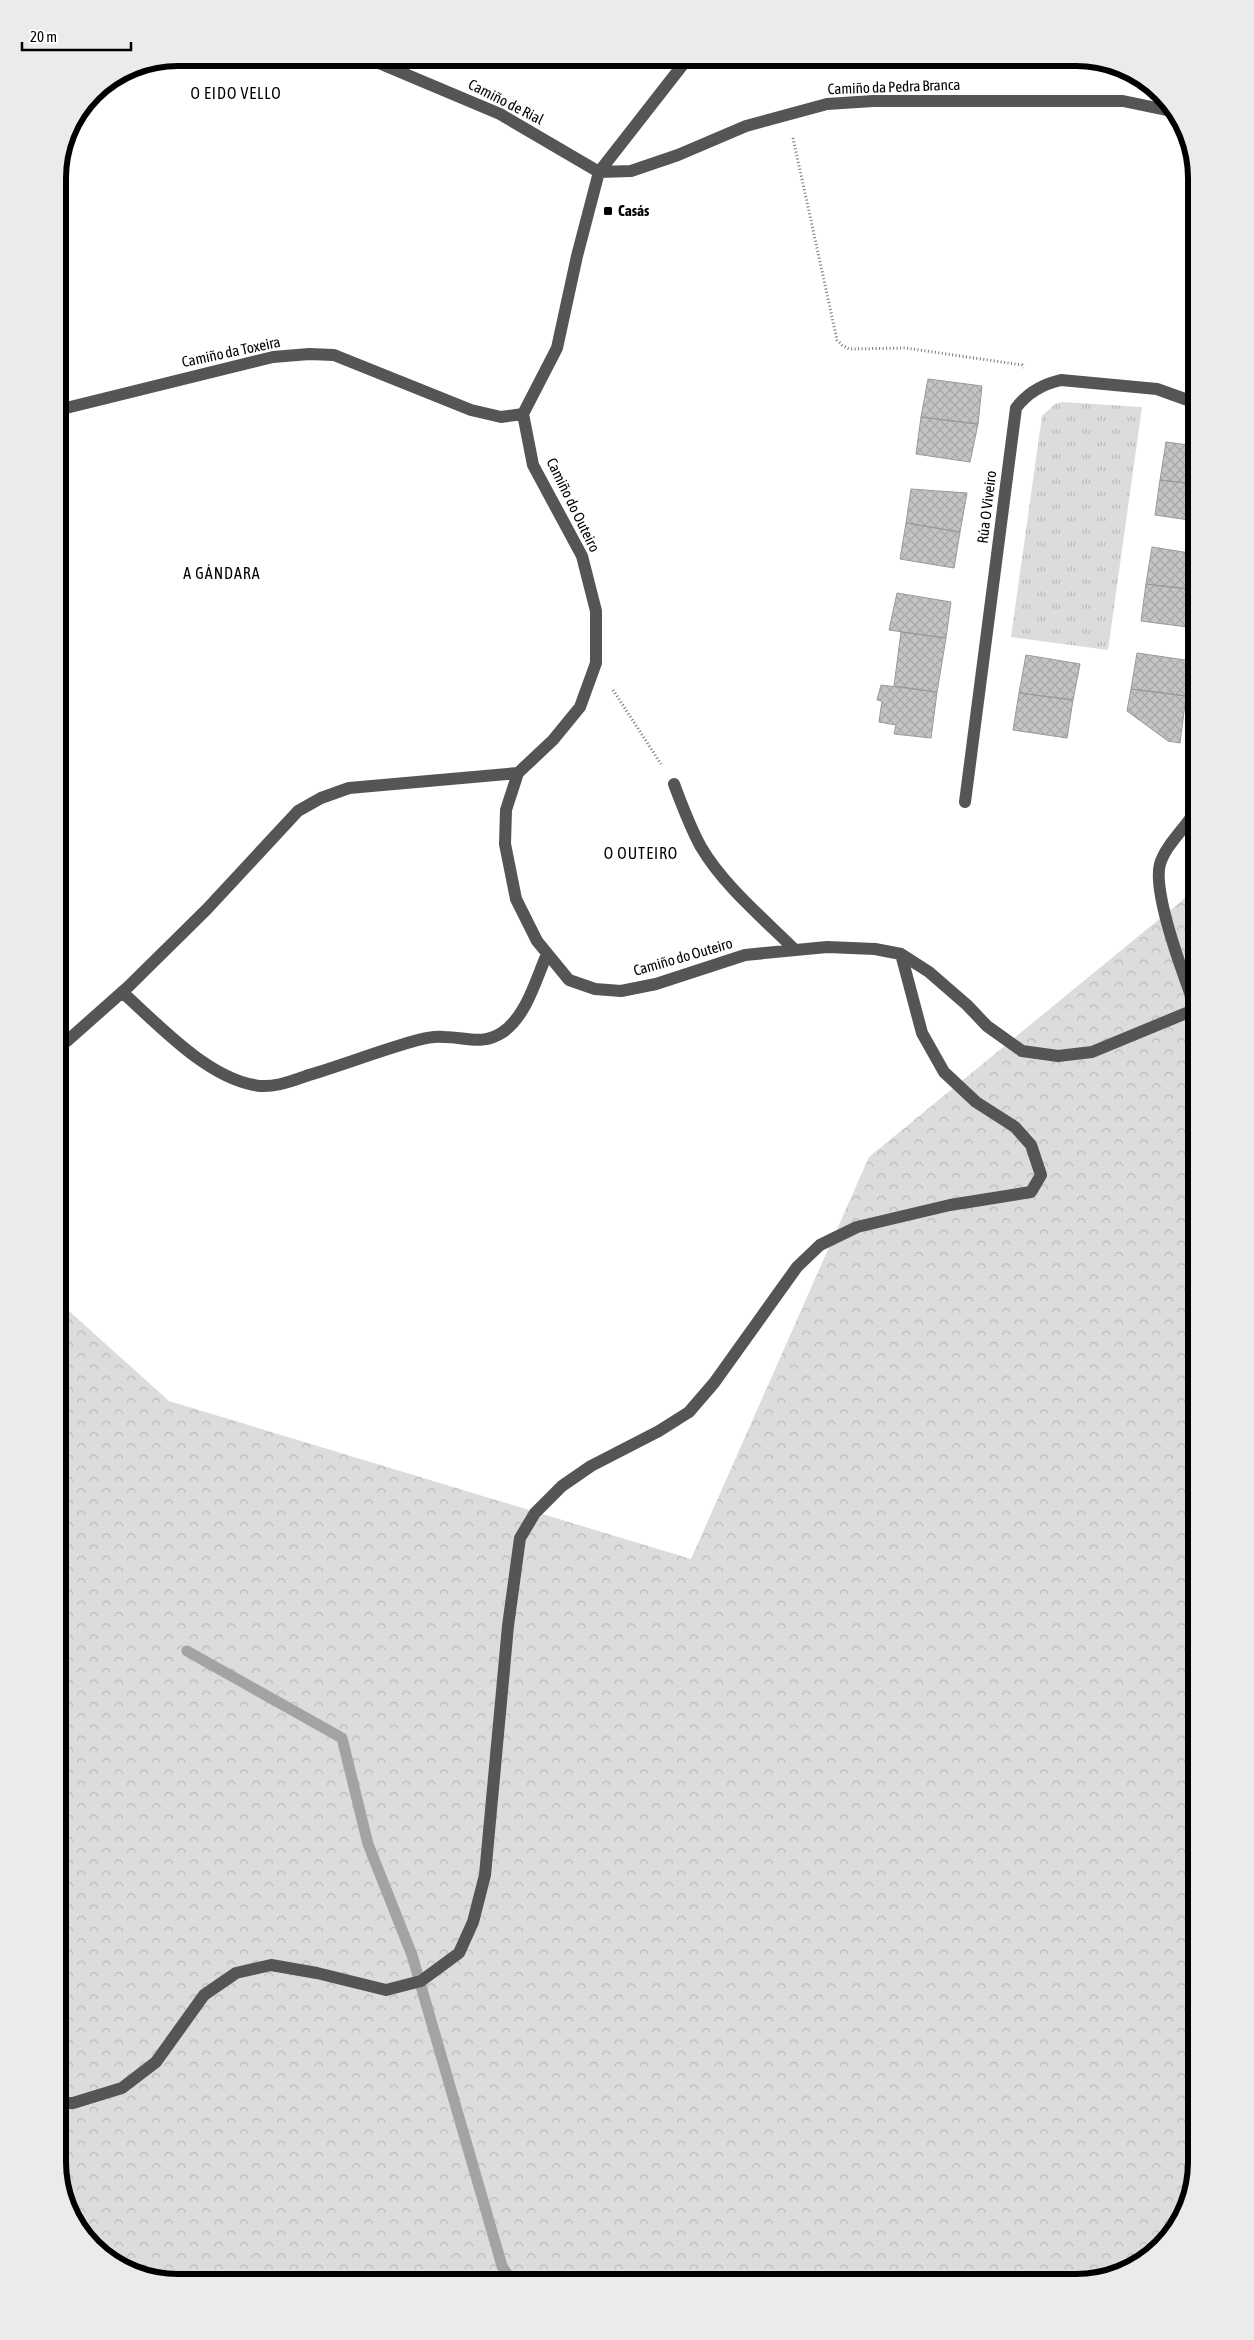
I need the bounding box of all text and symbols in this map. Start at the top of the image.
scale bar [22,20,131,52]
text: 20 m [30,28,57,45]
street label: Camiño de Rial [466,75,547,128]
street label: Camiño da Pedra Branca [827,76,961,97]
district label: O EIDO VELLO [191,84,282,102]
place label: Casás [618,202,650,219]
marker: Casás [602,205,614,217]
street label: Camiño da Toxeira [180,333,282,370]
street label: Camiño do Outeiro [543,455,604,555]
street label: Rúa O Viveiro [974,470,999,544]
district label: A GÁNDARA [183,564,261,582]
district label: O OUTEIRO [604,844,678,862]
street label: Camiño do Outeiro [631,934,734,979]

